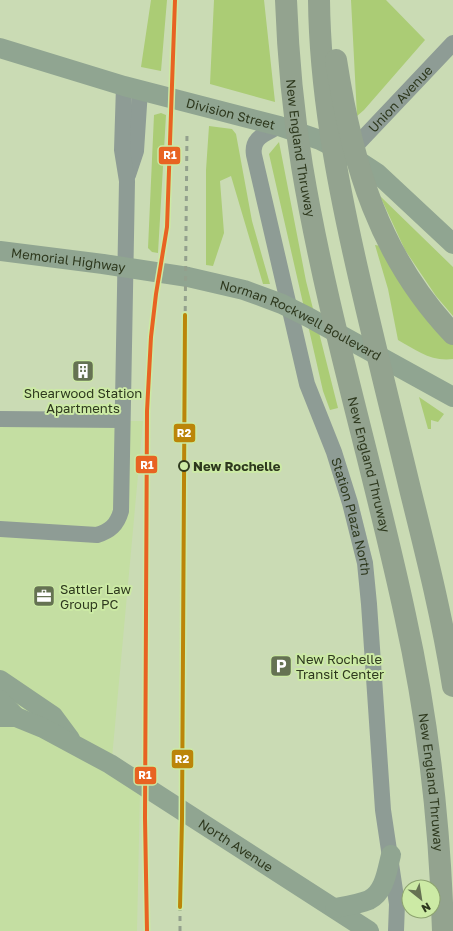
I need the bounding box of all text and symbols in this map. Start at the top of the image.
street label: Union Avenue [365,62,436,136]
street label: New England Thruway [283,78,319,219]
street label: Division Street [185,94,277,133]
line badge: R1 [158,146,181,165]
text: R1 [163,148,177,161]
street label: Memorial Highway [10,244,127,275]
street label: Norman Rockwell Boulevard [218,277,384,364]
building icon: Shearwood Station Apartments [70,358,96,384]
place label: Shearwood Station Apartments [24,385,142,416]
street label: New England Thruway [345,395,394,535]
line badge: R2 [173,423,196,443]
text: R2 [177,426,191,439]
line badge: R1 [135,455,158,474]
street label: Station Plaza North [328,455,374,576]
text: R1 [140,458,154,471]
place label: New Rochelle [193,458,281,474]
marker: New Rochelle [178,460,190,472]
place label: Sattler Law Group PC [60,581,131,612]
office icon: Sattler Law Group PC [31,583,57,609]
place label: New Rochelle Transit Center [296,651,384,682]
parking icon: New Rochelle Transit Center [268,653,294,679]
street label: New England Thruway [415,712,447,853]
line badge: R2 [171,749,194,769]
text: R2 [175,752,189,765]
line badge: R1 [134,766,157,785]
text: R1 [138,768,152,781]
street label: North Avenue [196,815,276,875]
north arrow [401,879,441,919]
text: N [419,900,433,916]

